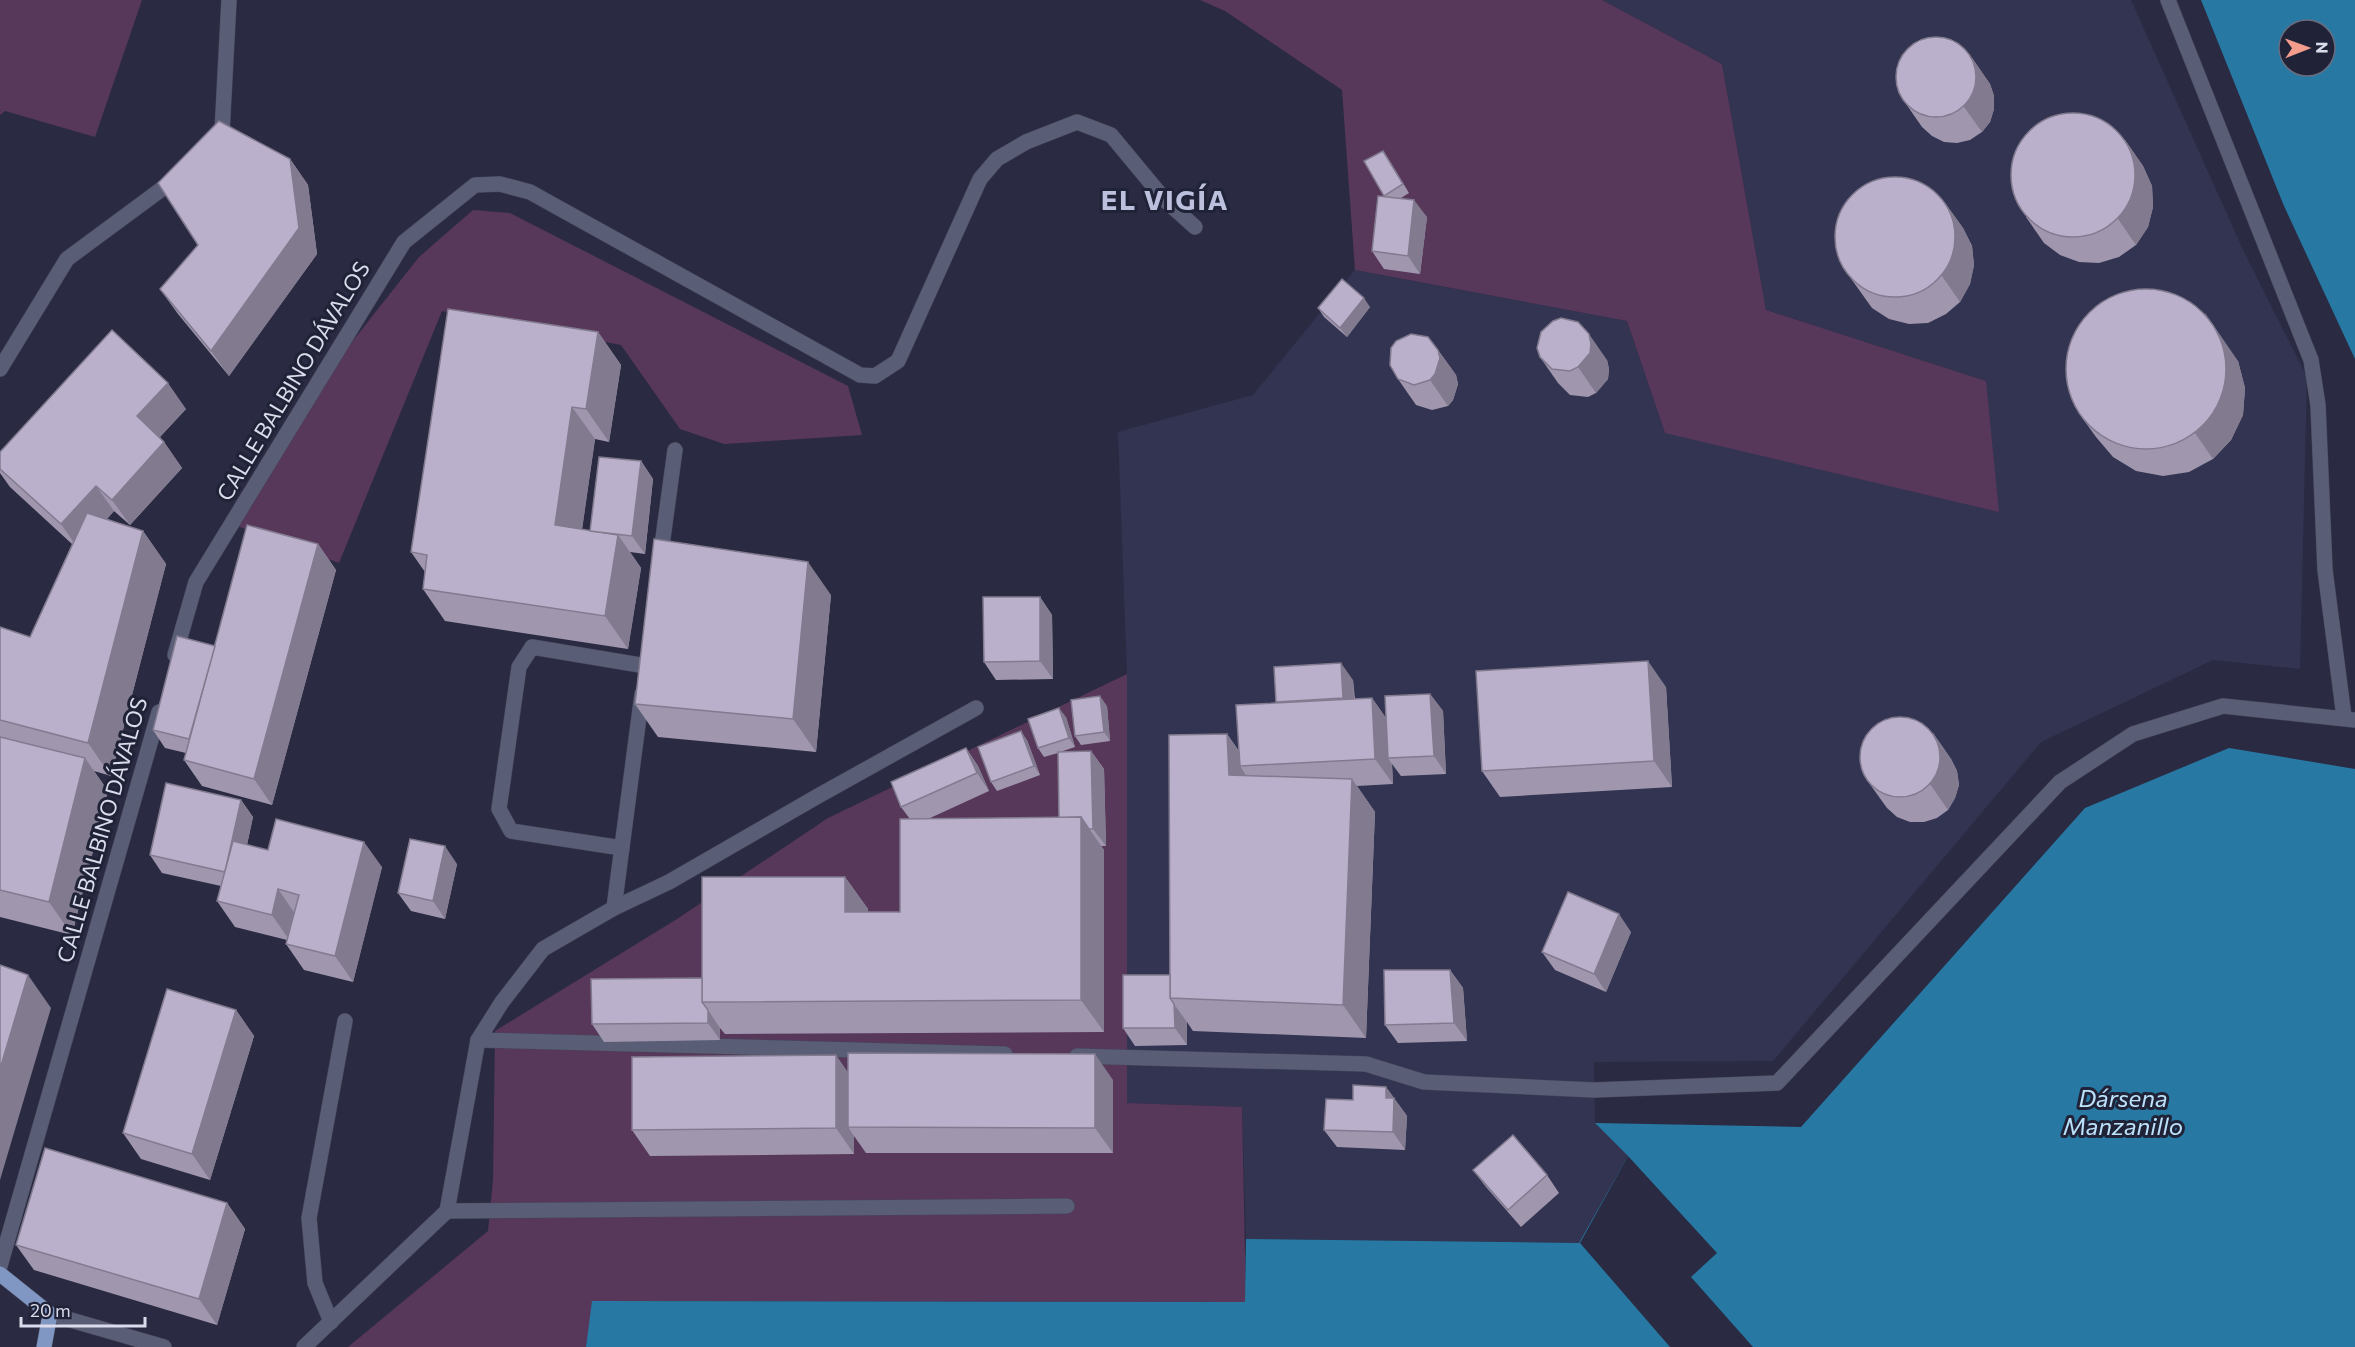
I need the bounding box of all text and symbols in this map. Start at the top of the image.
north arrow [2277,18,2337,78]
text: N [2313,42,2332,54]
district label: EL VIGÍA [1101,182,1229,216]
street label: CALLE BALBINO DÁVALOS [210,256,375,505]
street label: CALLE BALBINO DÁVALOS [51,694,152,966]
water label: Dársena Manzanillo [2063,1083,2183,1140]
scale bar [21,1290,146,1328]
text: 20 m [30,1299,71,1321]

